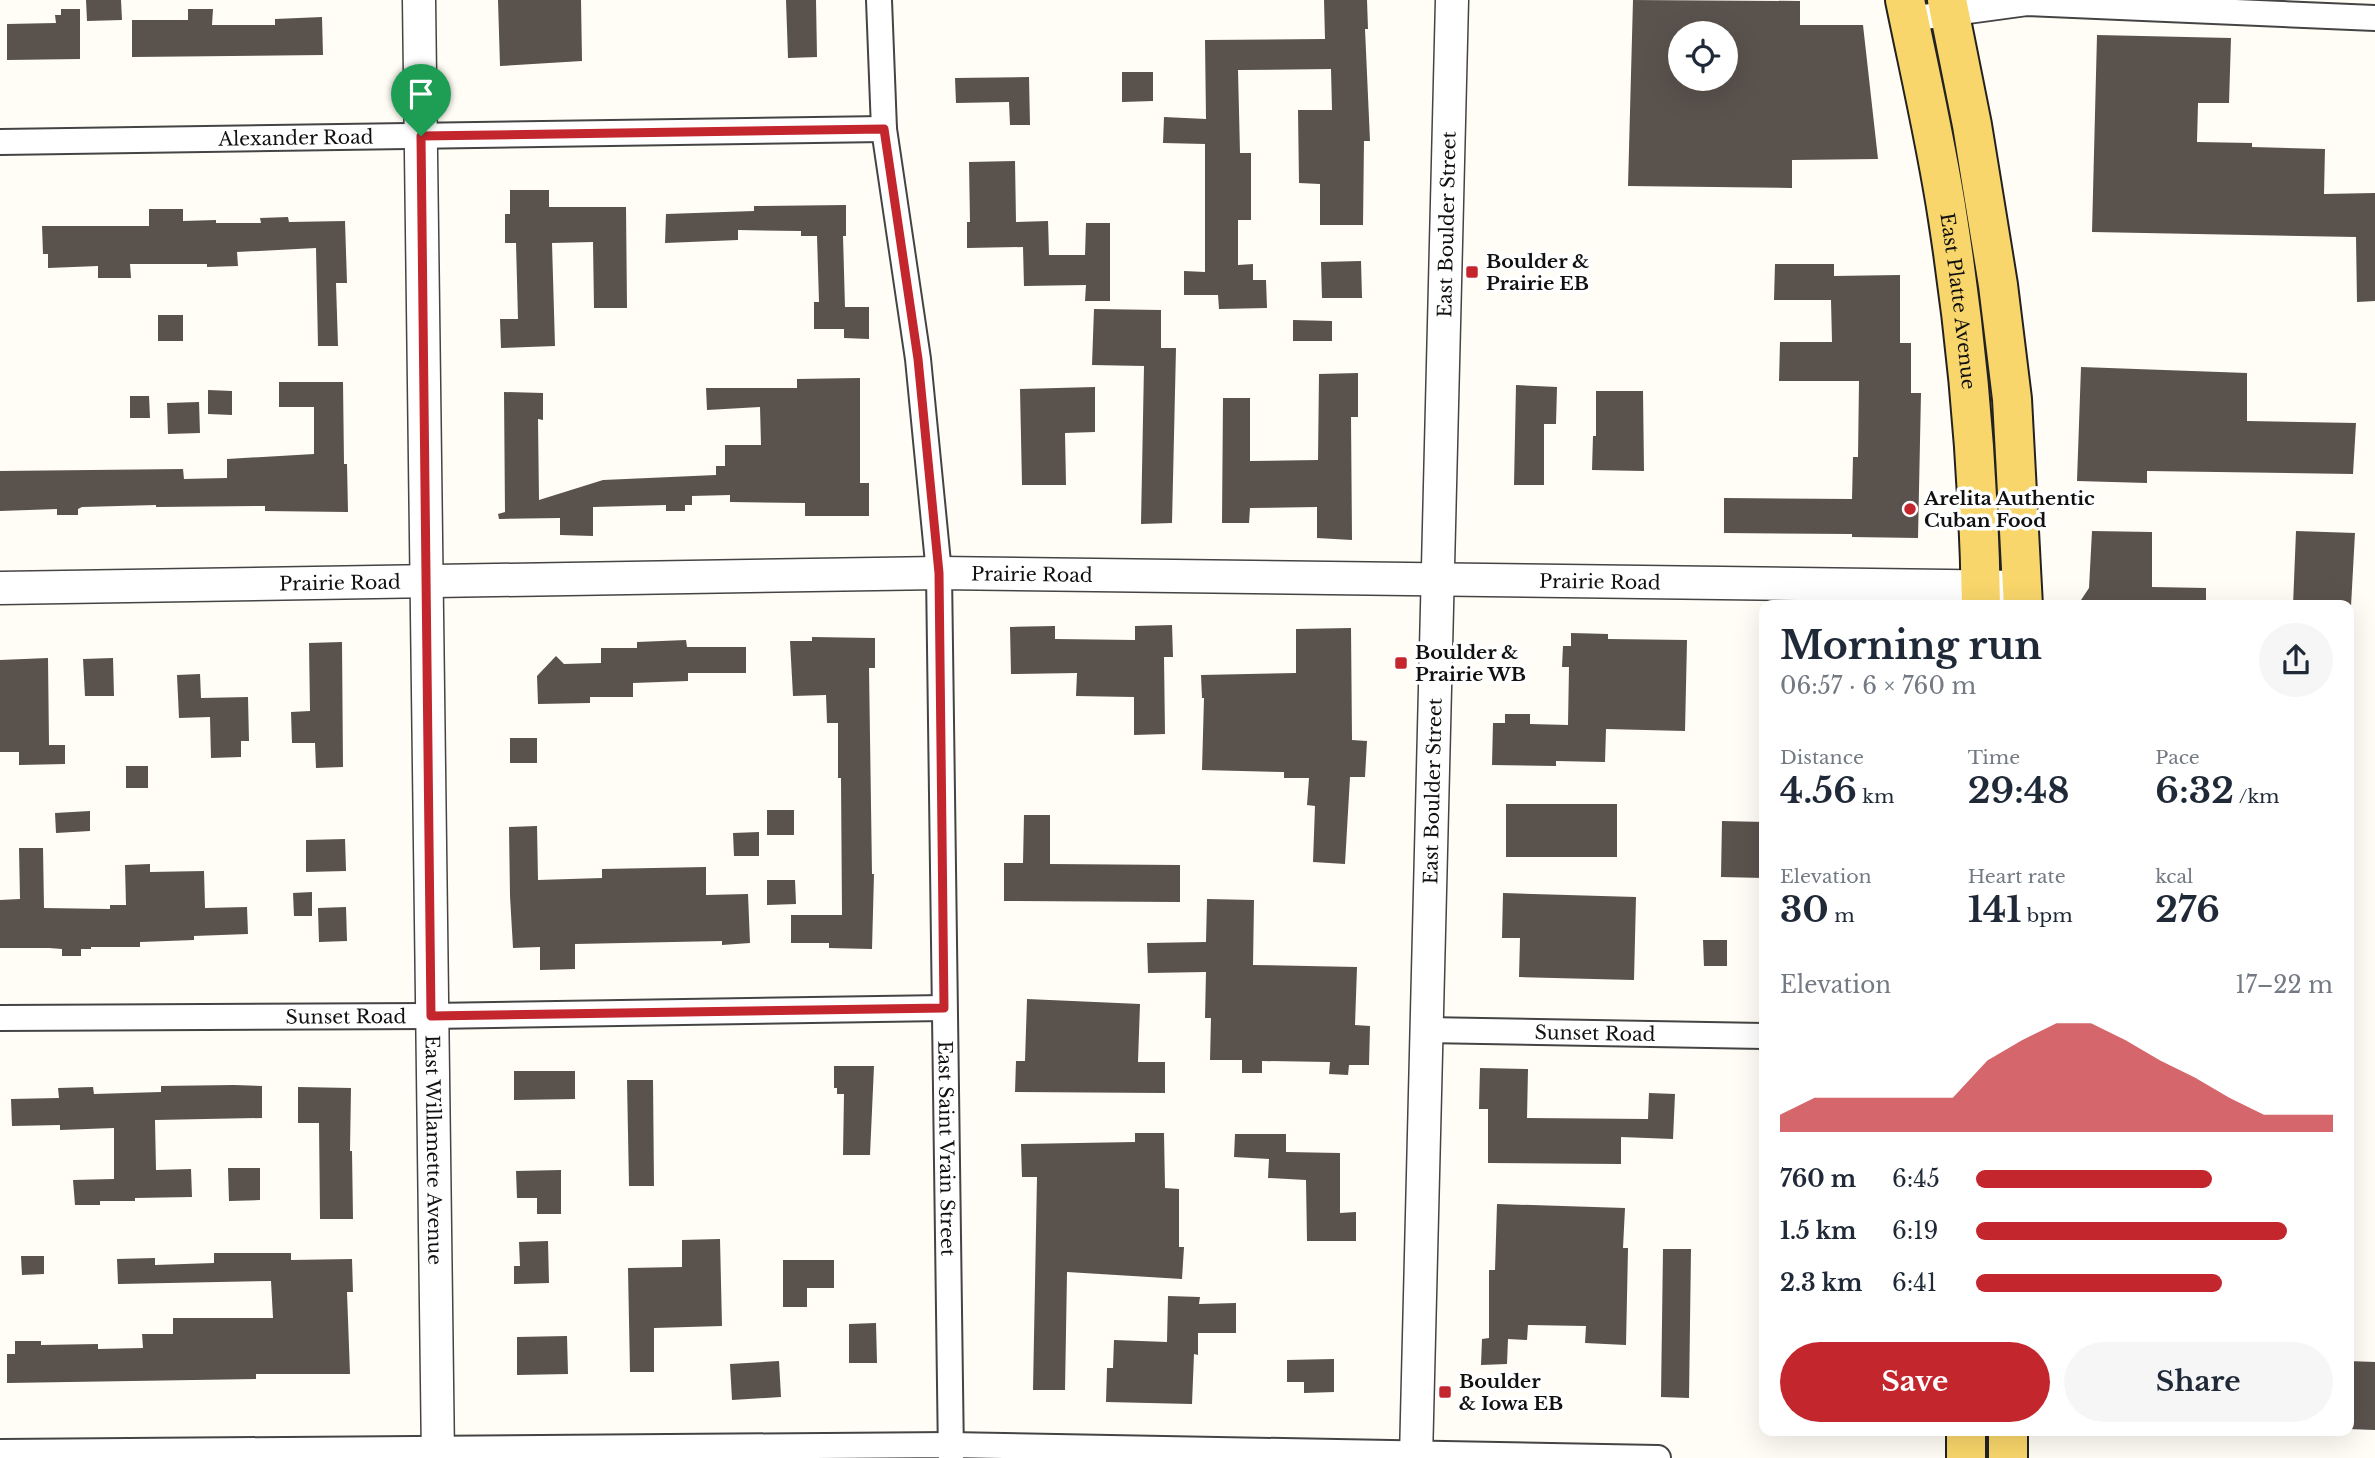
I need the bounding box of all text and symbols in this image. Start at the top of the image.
map controls [1668,21,1738,91]
button: locate [1668,21,1738,91]
pin [391,64,451,136]
icon: arrive [402,75,440,113]
street label: Alexander Road [217,126,374,151]
street label: East Boulder Street [1433,130,1461,318]
street label: East Platte Avenue [1935,211,1980,390]
place label: Boulder & Prairie EB [1486,250,1589,295]
marker: Boulder & Prairie EB [1464,264,1480,280]
place label: Arelita Authentic Cuban Food [1923,487,2095,532]
marker: Arelita Authentic Cuban Food [1902,501,1918,517]
street label: Prairie Road [971,562,1093,587]
street label: Prairie Road [1539,570,1661,594]
street label: Prairie Road [279,571,401,596]
text: Morning run [1780,622,2042,669]
button: share [2259,623,2333,697]
place label: Boulder & Prairie WB [1415,641,1526,686]
marker: Boulder & Prairie WB [1393,655,1409,671]
text: 06:57 · 6 × 760 m [1780,672,1976,700]
street label: East Boulder Street [1419,697,1447,885]
text: Distance [1780,746,1864,769]
text: Time [1968,746,2020,769]
text: Pace [2155,746,2200,769]
text: 4.56 [1780,769,1857,812]
text: 29:48 [1968,769,2069,812]
text: 6:32 [2155,769,2234,812]
text: km [1857,785,1894,808]
text: /km [2234,785,2279,808]
text: Elevation [1780,865,1872,888]
text: Heart rate [1968,865,2066,888]
text: kcal [2155,865,2193,888]
text: 30 [1780,888,1829,931]
text: 141 [1968,888,2021,931]
text: 276 [2155,888,2220,931]
text: m [1829,904,1855,927]
text: bpm [2021,904,2073,927]
text: Elevation [1780,971,1891,999]
text: 17–22 m [2235,971,2333,999]
street label: Sunset Road [286,1005,407,1029]
street label: Sunset Road [1534,1021,1656,1046]
street label: East Willamette Avenue [420,1035,446,1265]
street label: East Saint Vrain Street [933,1040,959,1257]
text: 760 m [1780,1165,1856,1193]
text: 6:45 [1892,1165,1940,1193]
text: 1.5 km [1780,1217,1857,1245]
text: 6:19 [1892,1217,1938,1245]
text: 2.3 km [1780,1269,1862,1297]
text: 6:41 [1892,1269,1937,1297]
button: Save [1780,1342,2050,1422]
button: Share [2064,1342,2333,1422]
place label: Boulder & Iowa EB [1459,1370,1563,1415]
marker: Boulder & Iowa EB [1437,1384,1453,1400]

